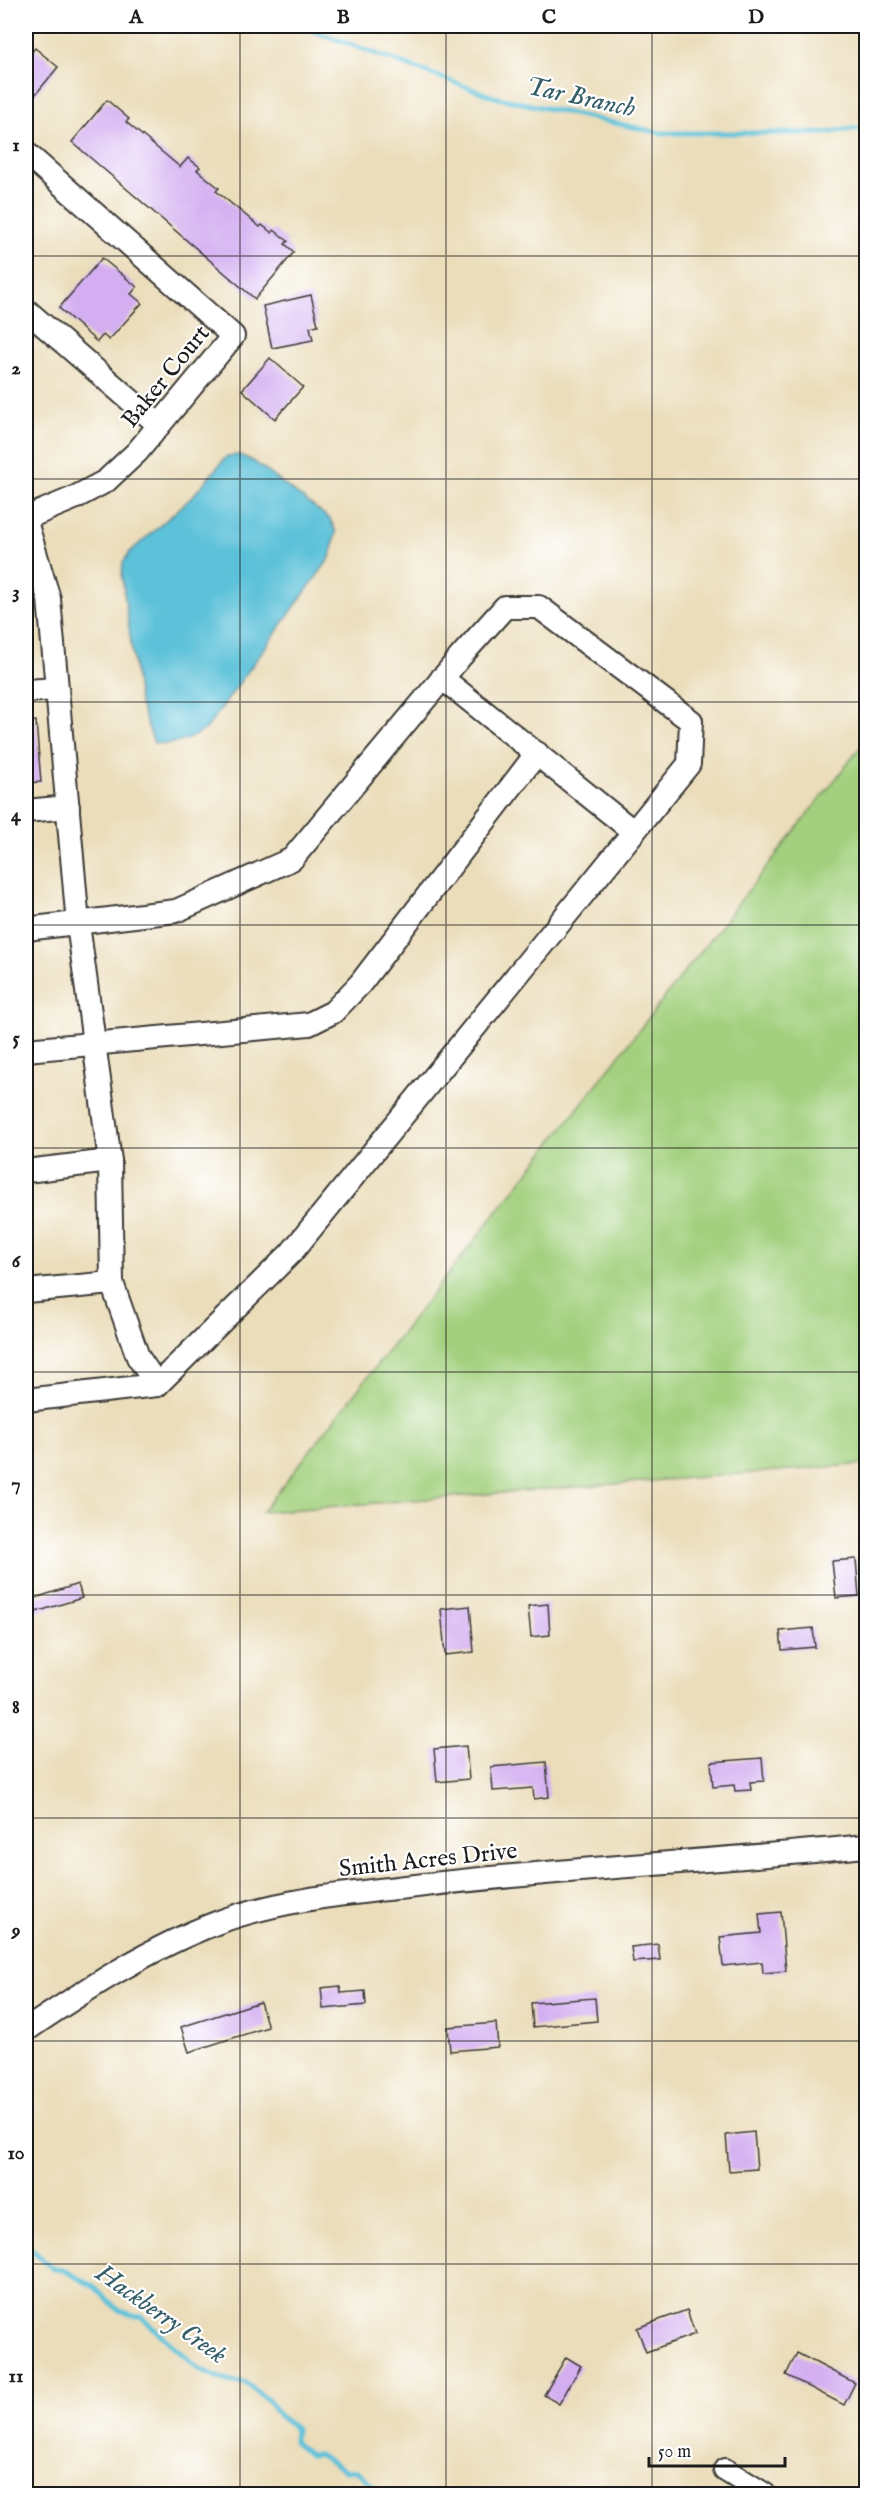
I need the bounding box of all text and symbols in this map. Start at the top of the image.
text: A [128,5,144,30]
text: B [336,5,350,30]
text: C [542,5,556,30]
text: D [748,5,764,30]
water label: Tar Branch [523,70,638,125]
text: 1 [12,133,20,158]
street label: Baker Court [115,319,217,435]
text: 2 [11,356,21,381]
text: 3 [12,580,20,605]
text: 4 [11,803,22,828]
text: 5 [12,1026,20,1051]
text: 6 [12,1249,22,1274]
text: 7 [11,1472,21,1497]
text: 8 [12,1695,20,1720]
street label: Smith Acres Drive [337,1836,519,1885]
text: 9 [11,1918,21,1943]
text: 10 [7,2141,25,2166]
water label: Hackberry Creek [88,2256,234,2372]
text: 11 [9,2364,23,2389]
scale bar [649,2430,786,2468]
text: 50 m [658,2441,691,2464]

